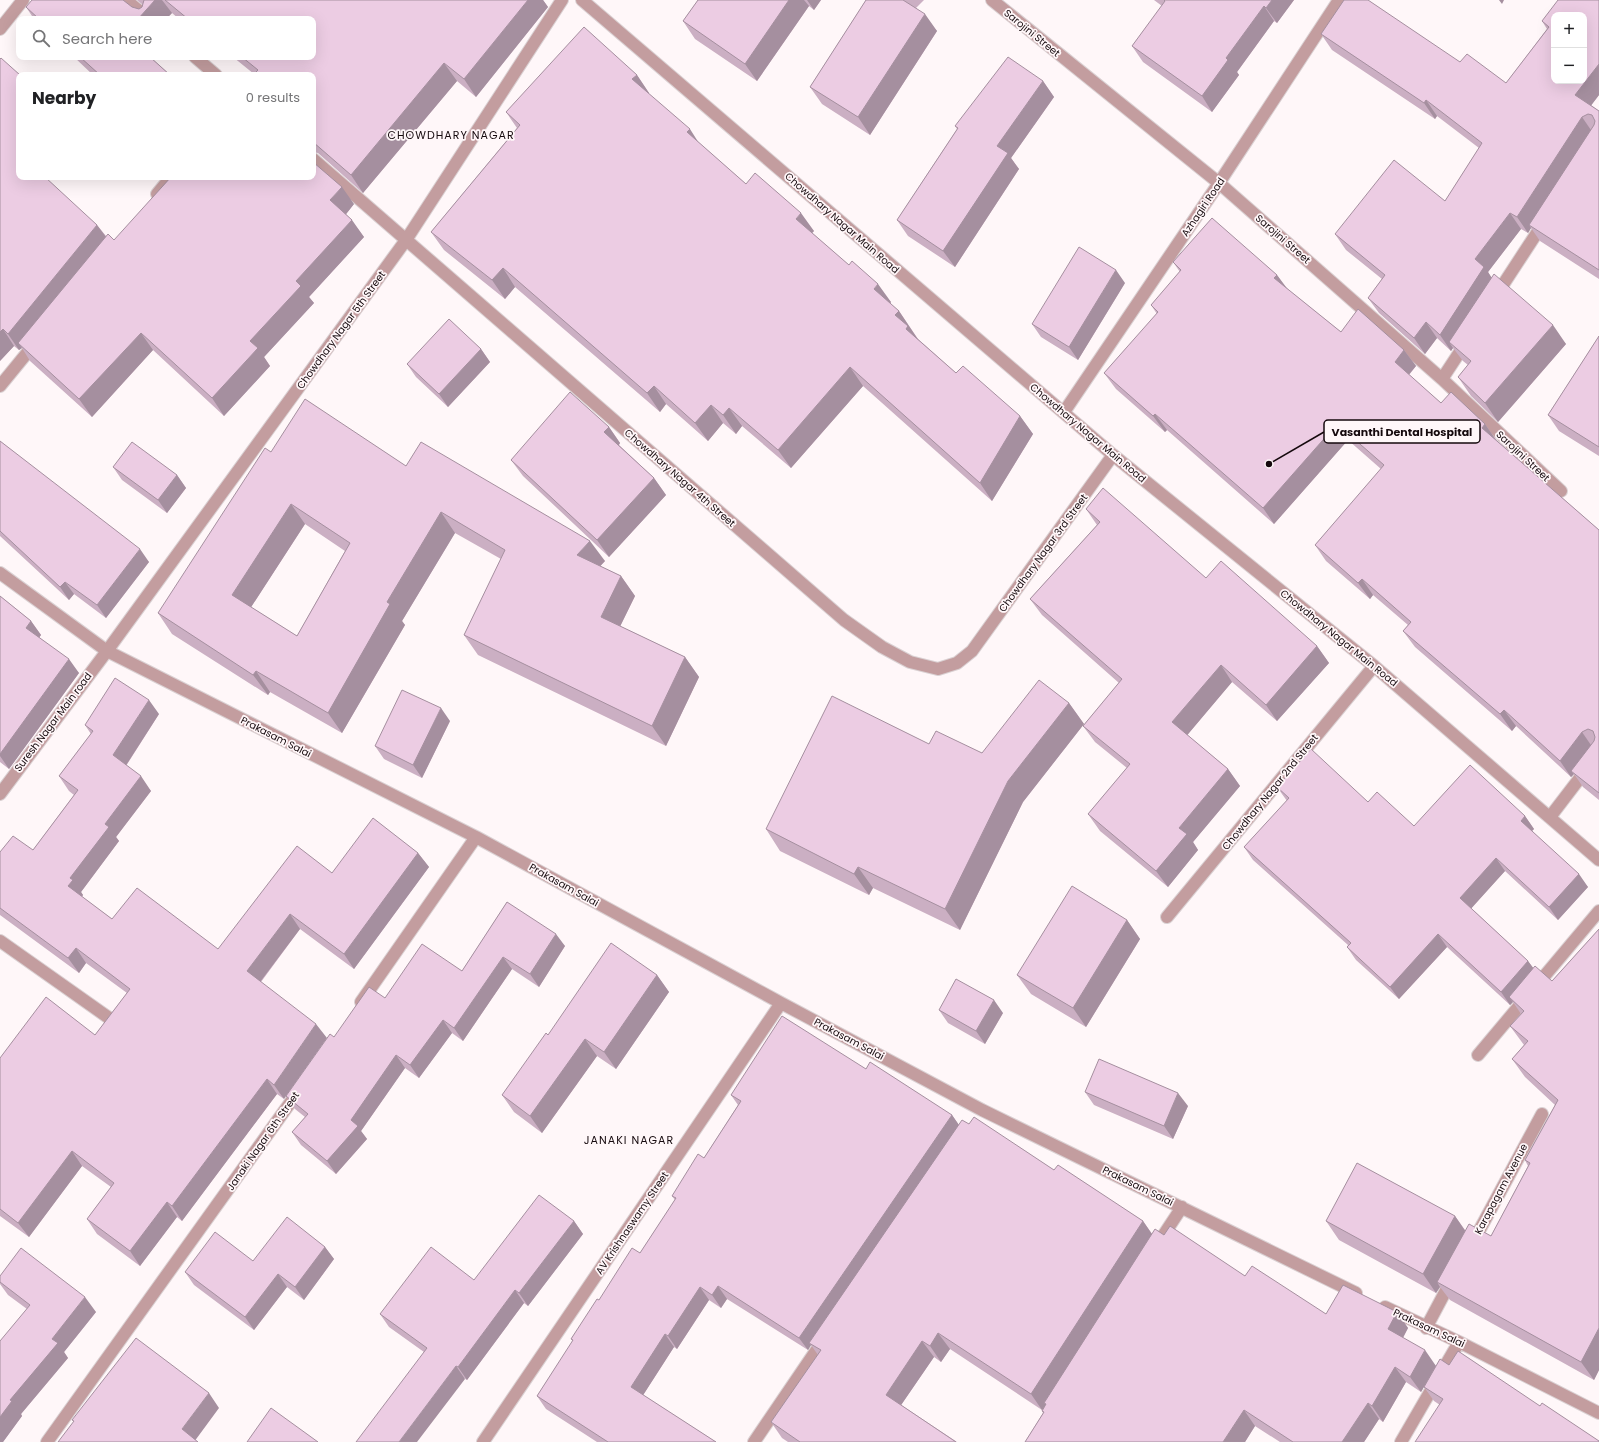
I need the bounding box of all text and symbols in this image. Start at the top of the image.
street label: Sarojini Street [1001,6,1064,61]
map controls [1551,12,1587,84]
button: + [1551,12,1587,48]
search box [16,16,316,60]
icon: search [30,27,52,49]
text: Search here [62,28,152,49]
button: − [1551,48,1587,84]
text: Nearby [32,86,96,110]
text: 0 results [246,88,300,107]
district label: CHOWDHARY NAGAR [387,127,515,143]
street label: Chowdhary Nagar Main Road [782,169,902,277]
street label: Azhagiri Road [1178,174,1228,240]
street label: Sarojini Street [1252,211,1314,267]
street label: Chowdhary Nagar 5th Street [293,268,389,392]
street label: Chowdhary Nagar Main Road [1027,380,1149,486]
callout: Vasanthi Dental Hospital [1324,420,1480,443]
text: Vasanthi Dental Hospital [1332,424,1472,440]
street label: Chowdhary Nagar 4th Street [621,426,739,531]
street label: Sarojini Street [1493,427,1553,485]
street label: Chowdhary Nagar 3rd Street [995,491,1091,615]
street label: Chowdhary Nagar Main Road [1277,586,1401,690]
street label: Suresh Nagar Main road [11,669,95,775]
street label: Prakasam Salai [238,713,314,761]
street label: Chowdhary Nagar 2nd Street [1218,731,1322,853]
street label: Prakasam Salai [526,860,602,910]
street label: Prakasam Salai [811,1014,887,1064]
street label: Janaki Nagar 6th Street [223,1088,303,1193]
district label: JANAKI NAGAR [584,1132,674,1148]
street label: Karapagam Avenue [1471,1141,1531,1237]
street label: Prakasam Salai [1100,1162,1176,1210]
street label: AV Krishnaswamy Street [592,1168,672,1277]
street label: Prakasam Salai [1391,1305,1467,1351]

